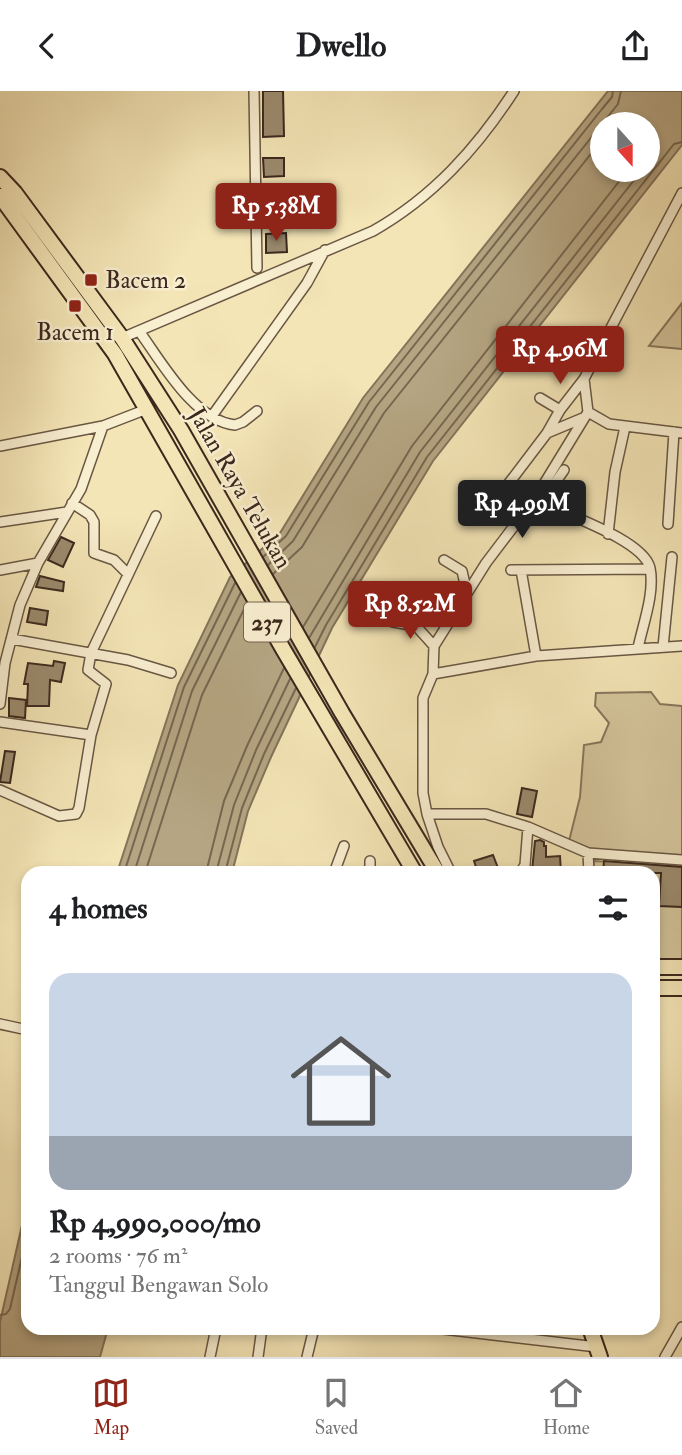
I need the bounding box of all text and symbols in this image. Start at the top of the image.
text: Dwello [296,26,386,66]
icon: back [28,27,66,65]
icon: share [616,27,654,65]
north arrow [590,112,660,182]
map controls [590,112,660,182]
pin: Rp 5.38M [204,183,348,243]
text: Rp 5.38M [232,191,320,220]
place label: Bacem 2 [105,265,186,296]
marker: Bacem 2 [83,272,99,288]
marker: Bacem 1 [67,298,83,314]
place label: Bacem 1 [36,317,114,348]
pin: Rp 4.96M [488,327,632,386]
text: Rp 4.96M [512,334,608,363]
street label: Jalan Raya Telukan [181,401,299,574]
pin: Rp 4.99M [450,481,594,540]
text: Rp 4.99M [474,488,570,517]
pin: Rp 8.52M [338,581,482,641]
text: Rp 8.52M [364,589,456,618]
road number: 237 [244,603,290,642]
icon: filters [594,889,632,927]
text: 4 homes [49,890,148,927]
icon: home [278,1018,404,1144]
text: Rp 4,990,000/mo [49,1204,261,1241]
text: 2 rooms · 76 m² [49,1241,187,1270]
text: Tanggul Bengawan Solo [49,1270,268,1299]
tab: Map [92,1374,130,1440]
tab: Saved [315,1374,358,1440]
tab: Home [543,1374,590,1440]

